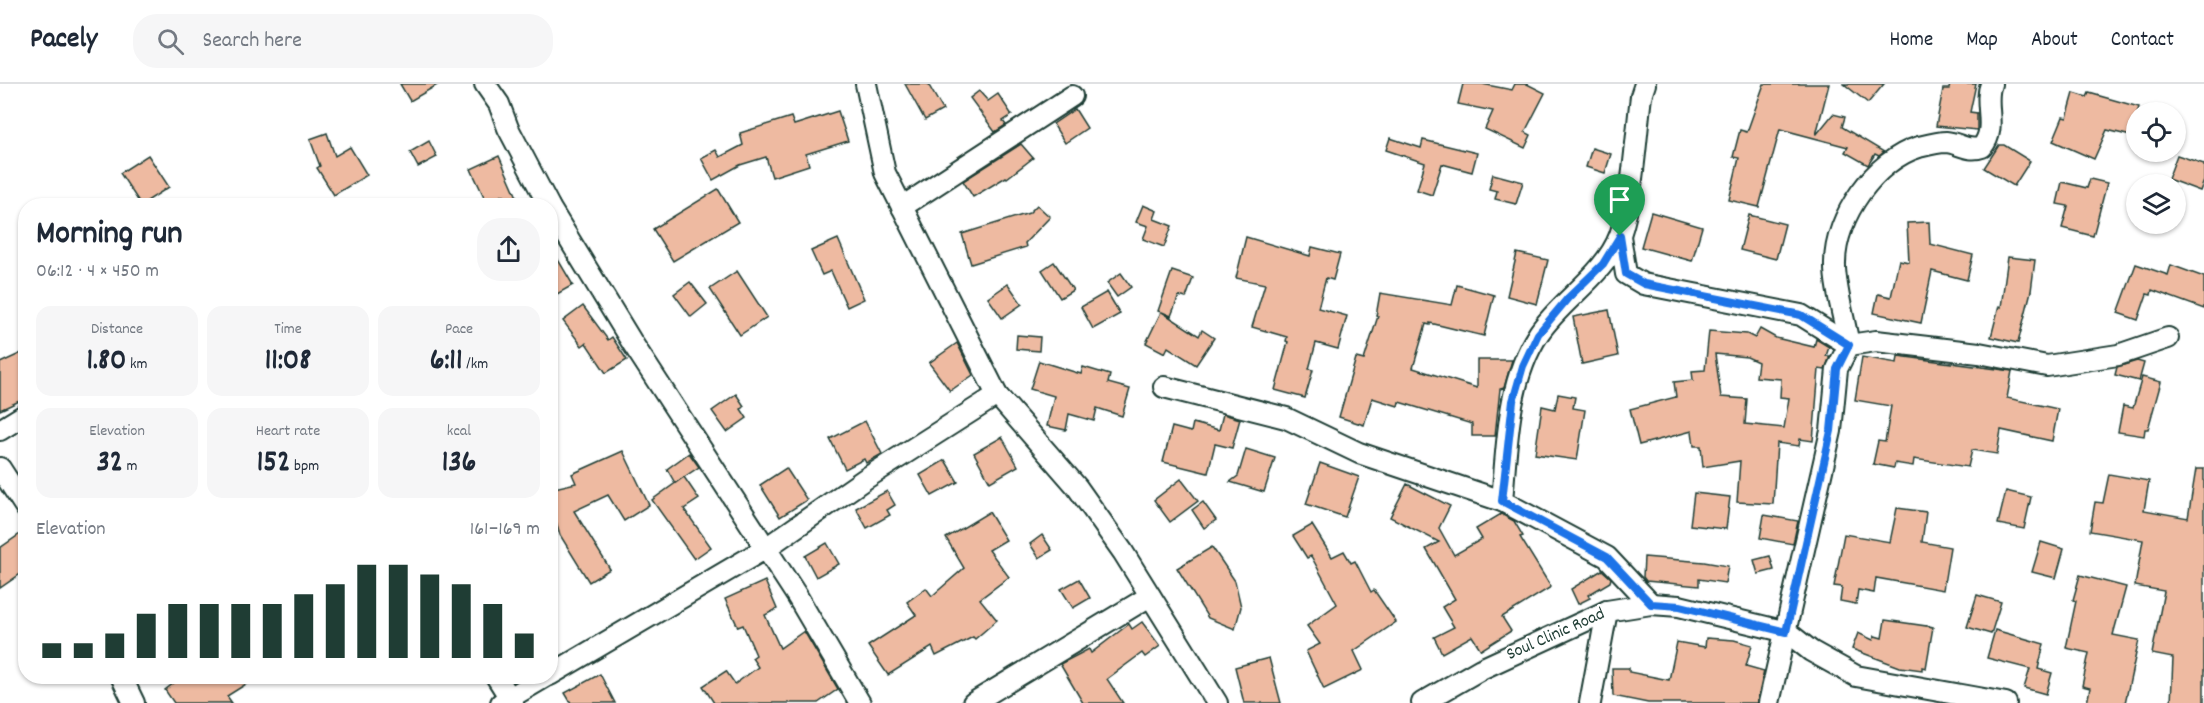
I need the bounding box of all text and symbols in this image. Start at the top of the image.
search box [133,14,553,68]
text: Pacely [30,21,97,61]
icon: search [154,25,187,58]
text: Search here [202,26,302,57]
text: Home [1889,26,1933,56]
text: Map [1966,26,1998,56]
text: About [2031,26,2078,56]
text: Contact [2111,26,2174,56]
map controls [2126,102,2186,234]
button: locate [2126,102,2186,162]
pin [1594,174,1645,236]
button: layers [2126,174,2186,234]
icon: arrive [1603,183,1636,216]
text: Morning run [36,212,183,259]
button: share [477,218,540,281]
text: 06:12 · 4 × 450 m [36,258,159,286]
text: Distance [91,318,143,341]
text: Time [274,318,302,341]
text: Pace [445,318,473,341]
text: 1.80 [86,341,126,384]
text: 11:08 [265,341,311,384]
text: 6:11 [430,341,463,384]
text: km [126,353,148,376]
text: /km [463,353,488,376]
text: Elevation [89,420,145,443]
text: Heart rate [256,420,320,443]
text: kcal [447,420,471,443]
text: 32 [96,443,123,486]
text: 152 [257,443,290,486]
text: 136 [442,443,476,486]
text: m [123,455,138,478]
text: bpm [290,455,319,478]
text: Elevation [36,516,106,544]
text: 161–169 m [470,516,540,544]
street label: Soul Clinic Road [1503,602,1609,668]

